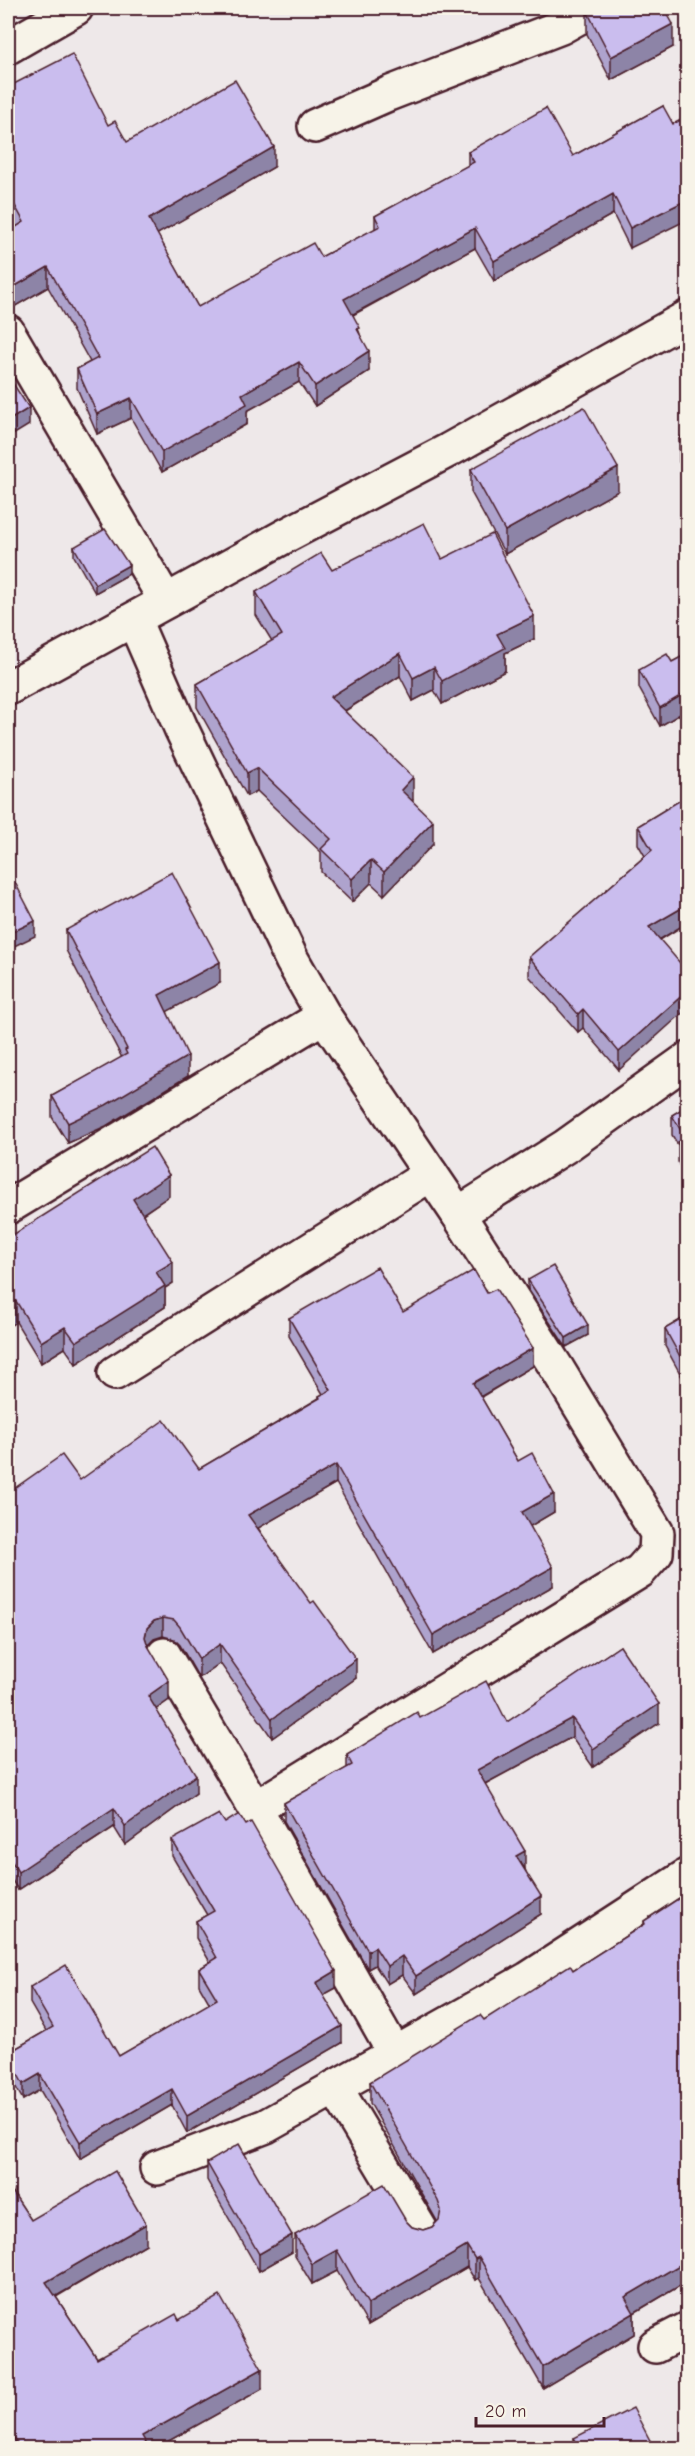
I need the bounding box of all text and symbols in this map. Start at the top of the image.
scale bar [476,2390,604,2428]
text: 20 m [485,2401,526,2422]

